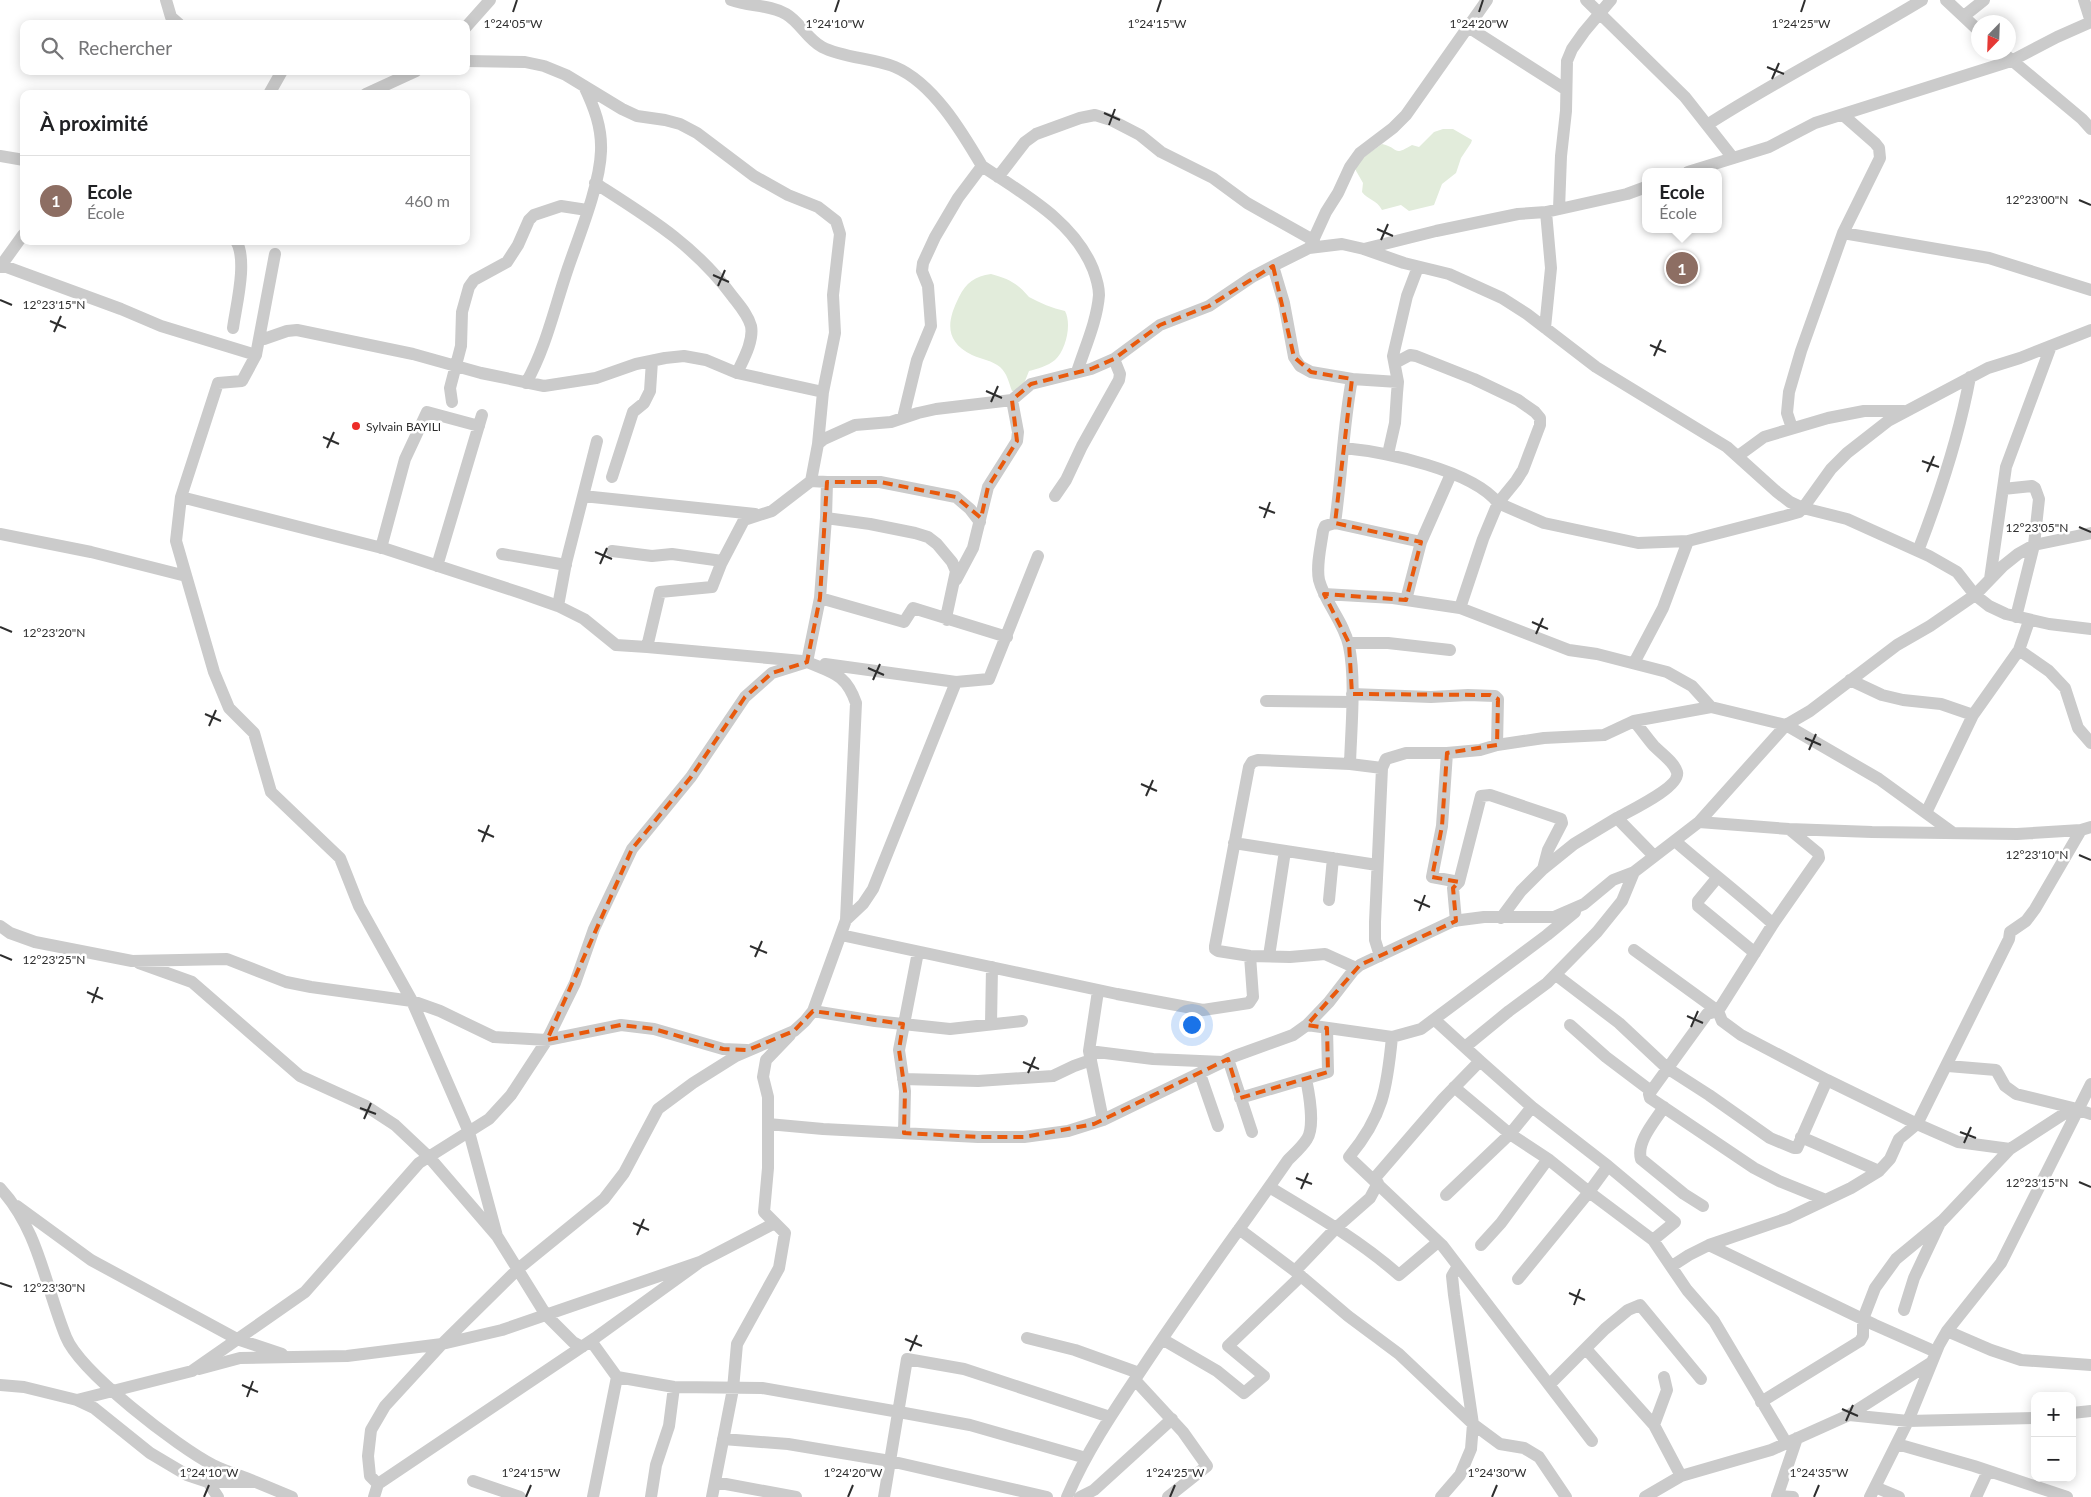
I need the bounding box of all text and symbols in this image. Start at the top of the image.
north arrow [1971,15,2016,60]
text: 1°24'05"W [483,16,543,31]
text: 1°24'10"W [805,16,865,31]
text: 1°24'15"W [1127,16,1187,31]
text: 1°24'20"W [1449,16,1509,31]
text: 1°24'25"W [1771,16,1831,31]
search box [20,20,470,75]
icon: search [38,34,66,62]
text: Rechercher [78,36,172,59]
text: À proximité [40,110,148,135]
popup [1642,168,1722,233]
text: Ecole [87,180,132,203]
text: Ecole [1659,180,1705,203]
text: 1 [51,191,61,210]
text: 460 m [405,191,450,210]
text: 12°23'00"N [2006,192,2068,207]
text: École [87,203,125,222]
text: École [1659,203,1697,222]
pin: 1 [1666,249,1698,287]
text: 12°23'15"N [23,297,85,312]
place label: Sylvain BAYILI [366,419,441,434]
marker: Sylvain BAYILI [350,420,362,432]
text: 12°23'05"N [2006,520,2068,535]
text: 12°23'20"N [23,625,85,640]
text: 12°23'10"N [2006,847,2068,862]
text: 12°23'25"N [23,952,85,967]
your location [1179,1012,1205,1038]
text: 12°23'15"N [2006,1175,2068,1190]
text: 12°23'30"N [23,1280,85,1295]
map controls [2031,1392,2076,1482]
button: + [2031,1392,2076,1437]
button: − [2031,1437,2076,1482]
text: 1°24'10"W [179,1465,239,1480]
text: 1°24'15"W [501,1465,561,1480]
text: 1°24'20"W [823,1465,883,1480]
text: 1°24'25"W [1145,1465,1205,1480]
text: 1°24'30"W [1467,1465,1527,1480]
text: 1°24'35"W [1789,1465,1849,1480]

